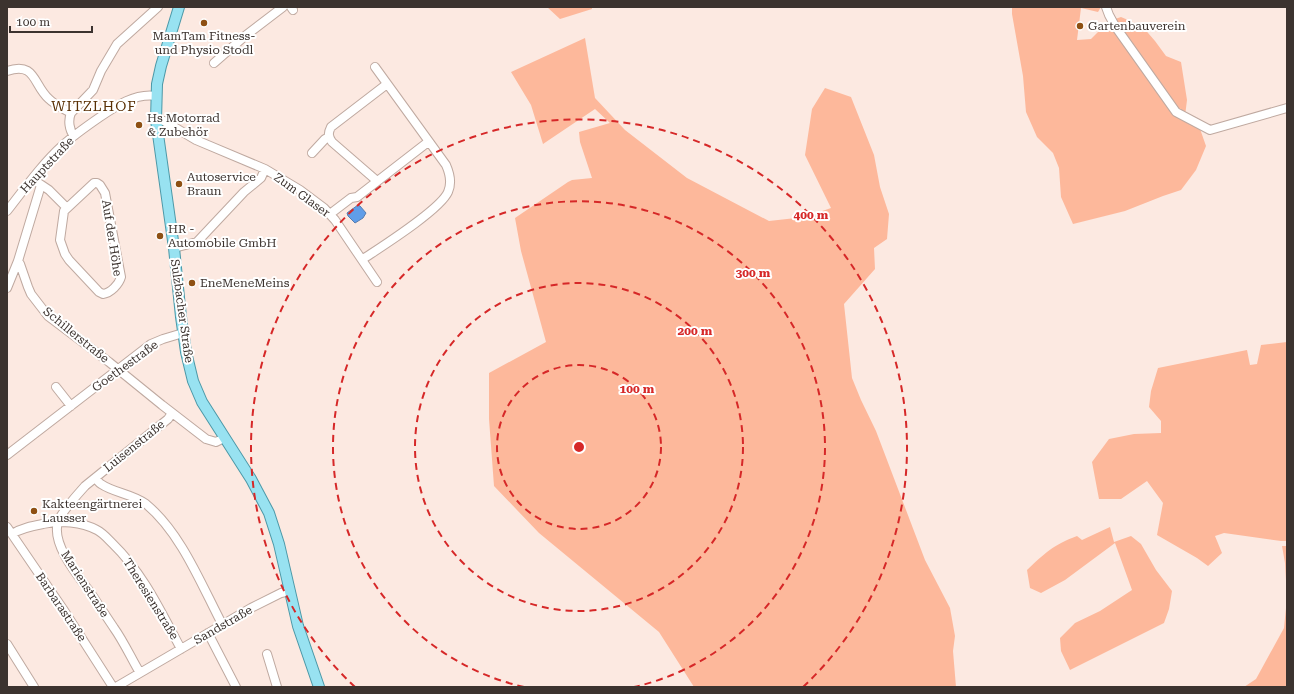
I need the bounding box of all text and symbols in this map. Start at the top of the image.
scale bar [10,8,92,34]
text: 100 m [16,15,50,29]
marker: MamTam Fitness- und Physio Stodl [199,18,209,28]
place label: Gartenbauverein [1088,19,1186,33]
marker: Gartenbauverein [1075,21,1085,31]
place label: MamTam Fitness- und Physio Stodl [153,29,255,57]
district label: WITZLHOF [51,98,137,114]
place label: Hs Motorrad & Zubehör [147,111,220,139]
marker: Hs Motorrad & Zubehör [134,120,144,130]
street label: Hauptstraße [17,134,77,196]
place label: Autoservice Braun [187,170,256,198]
street label: Zum Glaser [271,170,333,220]
marker: Autoservice Braun [174,179,184,189]
street label: Auf der Höhe [99,199,125,278]
text: 400 m [794,208,829,222]
place label: HR - Automobile GmbH [168,222,277,250]
marker: HR - Automobile GmbH [155,231,165,241]
street label: Sulzbacher Straße [168,258,196,364]
text: 300 m [736,266,771,280]
place label: EneMeneMeins [200,276,290,290]
marker: EneMeneMeins [187,278,197,288]
street label: Schillerstraße [40,304,112,366]
text: 200 m [678,324,713,338]
street label: Goethestraße [89,337,161,395]
text: 100 m [620,382,655,396]
street label: Luisenstraße [101,417,168,475]
centre of rings [572,440,586,454]
place label: Kakteengärtnerei Lausser [42,497,142,525]
marker: Kakteengärtnerei Lausser [29,506,39,516]
street label: Marienstraße [58,548,112,620]
street label: Theresienstraße [120,556,182,643]
street label: Barbarastraße [33,570,90,645]
street label: Sandstraße [191,602,255,647]

